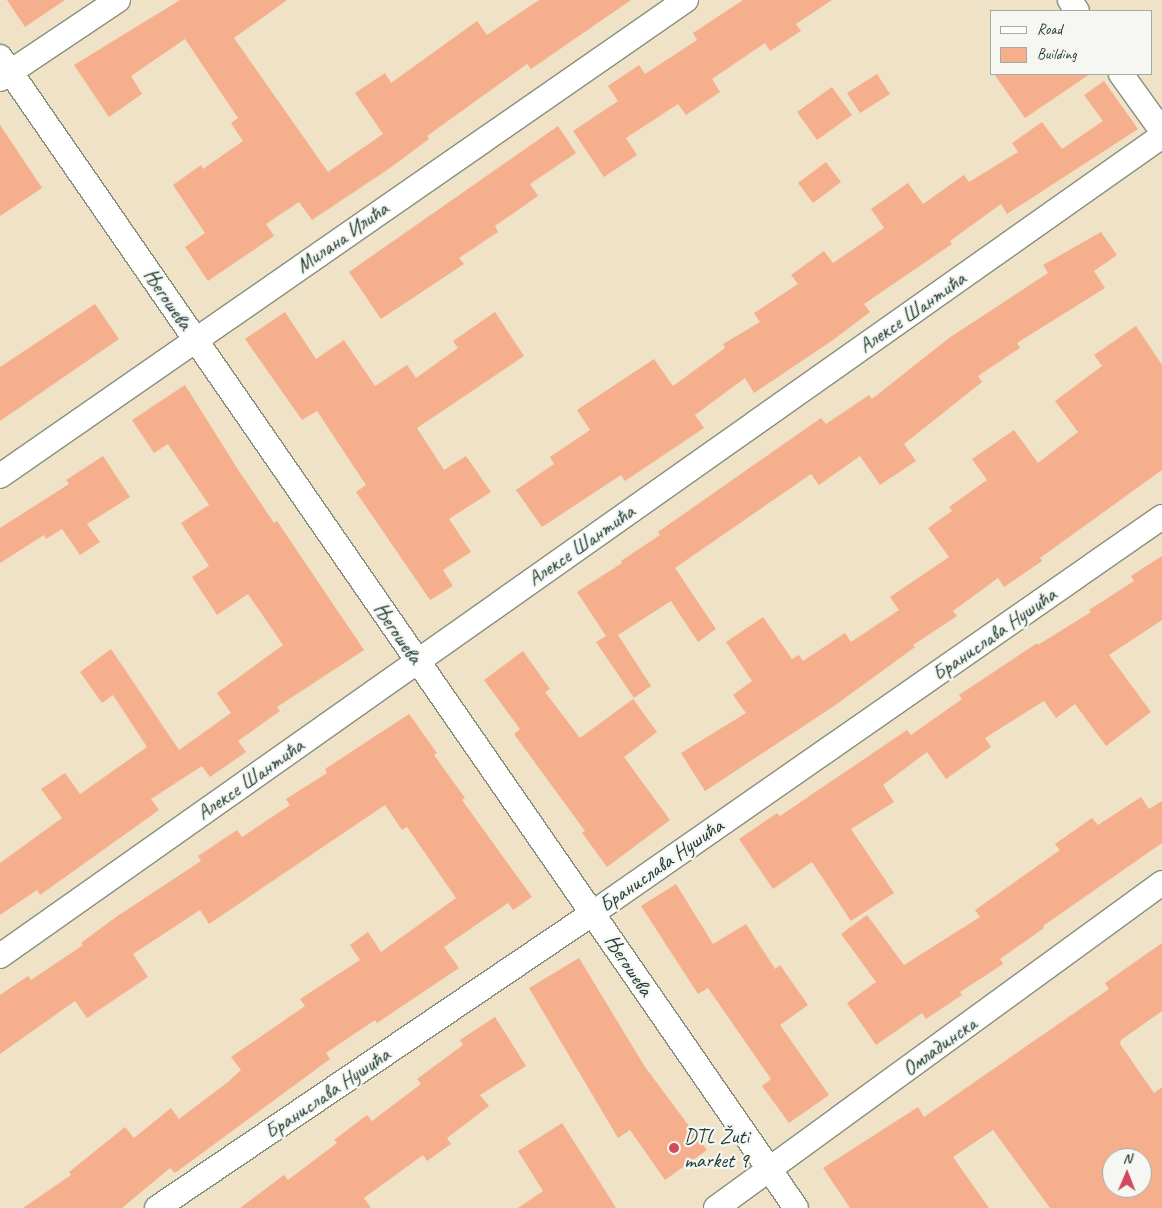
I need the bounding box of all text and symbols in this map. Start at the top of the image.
legend [990,10,1152,75]
text: Road [1037,20,1062,39]
text: Building [1037,45,1076,64]
street label: Милана Илића [291,196,393,278]
street label: Његошева [138,263,198,335]
street label: Алексе Шантића [853,265,971,359]
street label: Алексе Шантића [522,498,640,592]
street label: Бранислава Нушића [926,581,1062,687]
street label: Његошева [368,597,428,669]
street label: Алексе Шантића [191,732,309,826]
street label: Бранислава Нушића [593,812,729,918]
street label: Његошева [599,929,659,1001]
street label: Омладинска [897,1011,981,1081]
street label: Бранислава Нушића [258,1041,396,1145]
place label: DTL Žuti market 9 [684,1123,749,1173]
marker: DTL Žuti market 9 [668,1142,680,1154]
north arrow [1102,1148,1152,1198]
text: N [1123,1150,1132,1167]

